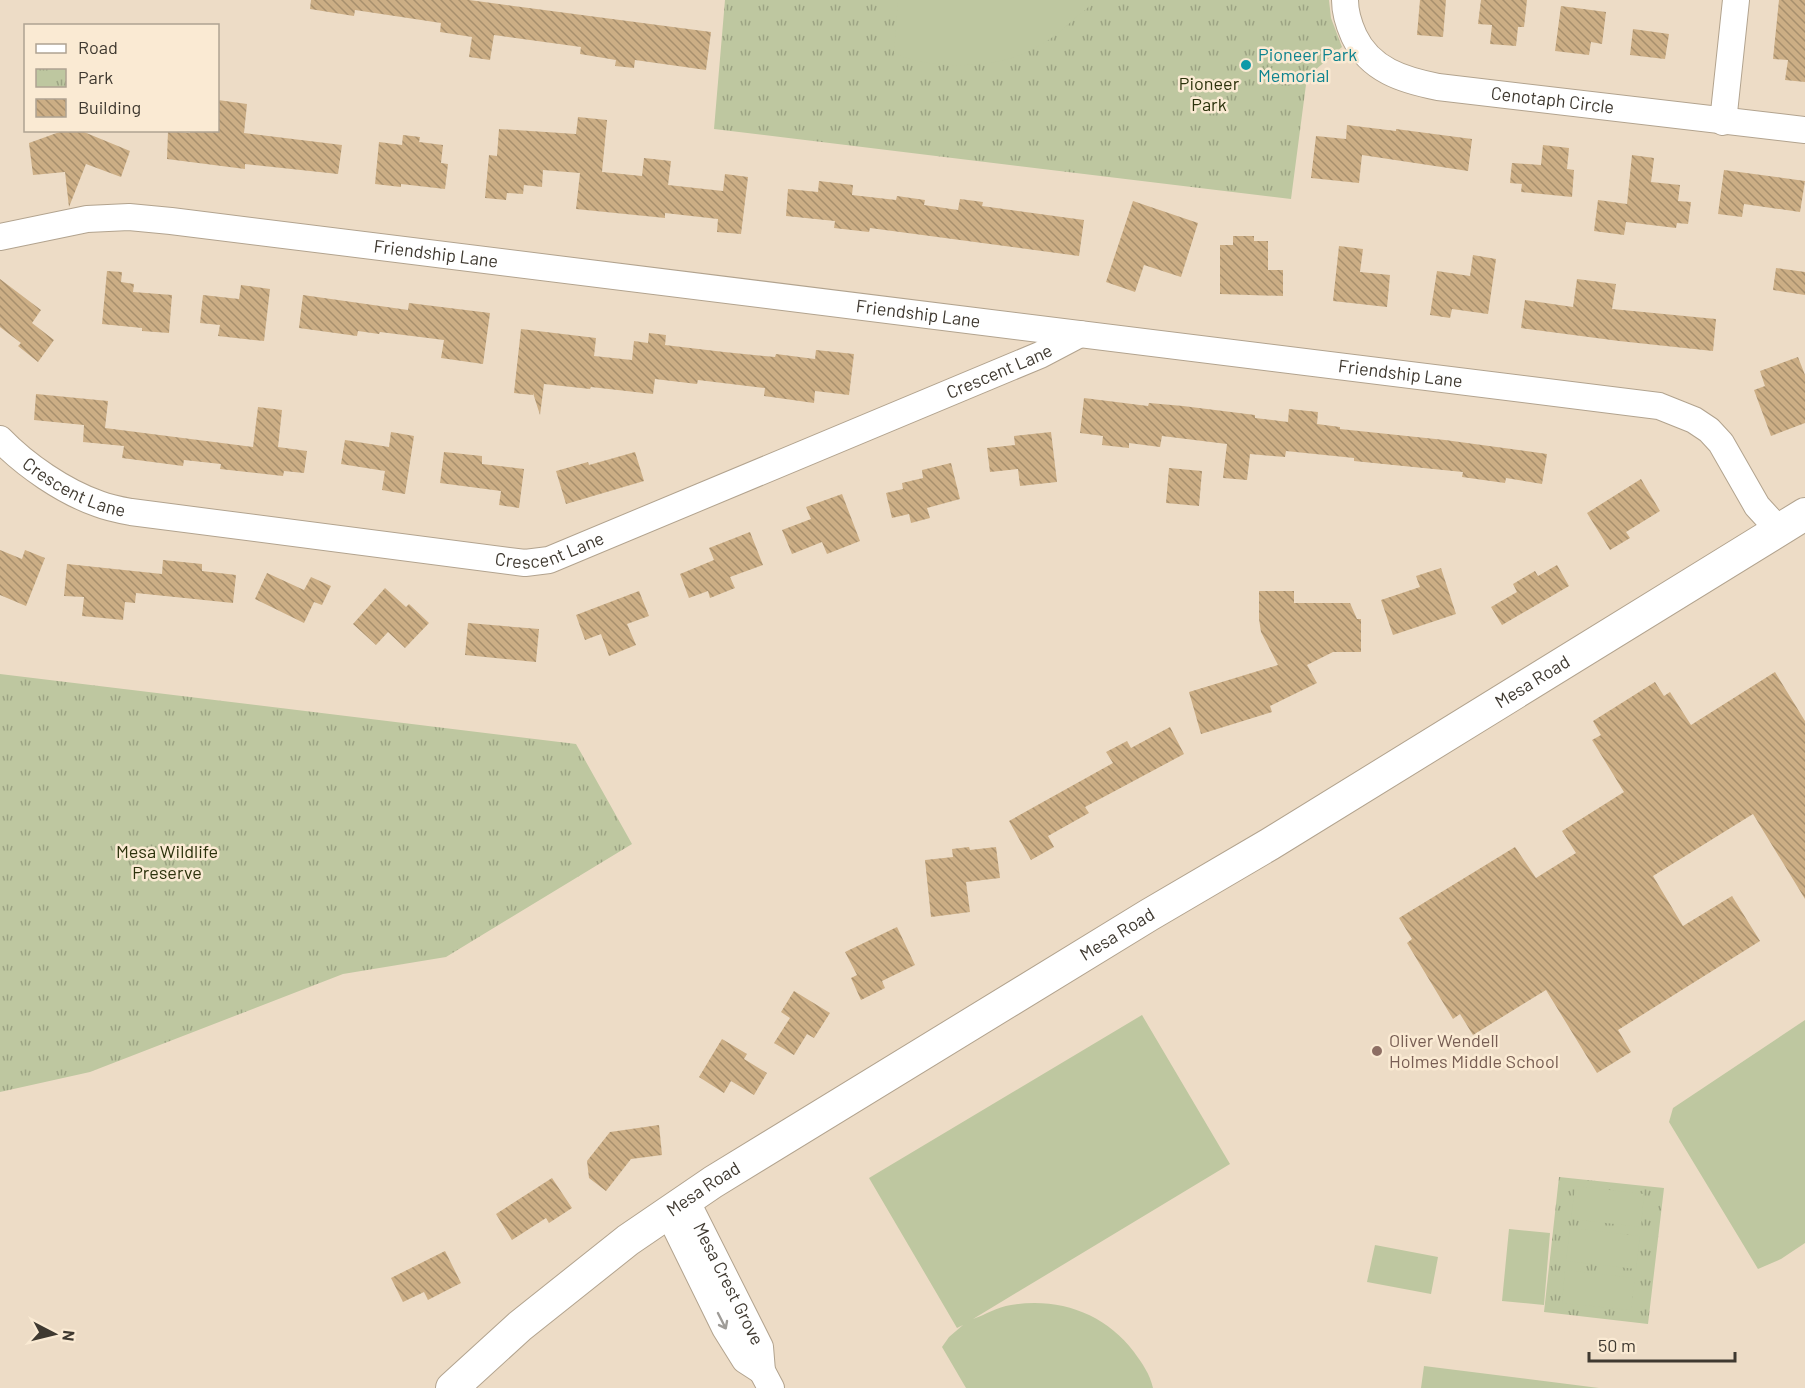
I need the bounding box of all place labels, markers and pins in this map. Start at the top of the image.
place label: Pioneer Park Memorial [1258,43,1357,86]
marker: Pioneer Park Memorial [1239,58,1253,72]
place label: Oliver Wendell Holmes Middle School [1389,1029,1559,1072]
marker: Oliver Wendell Holmes Middle School [1370,1044,1384,1058]

